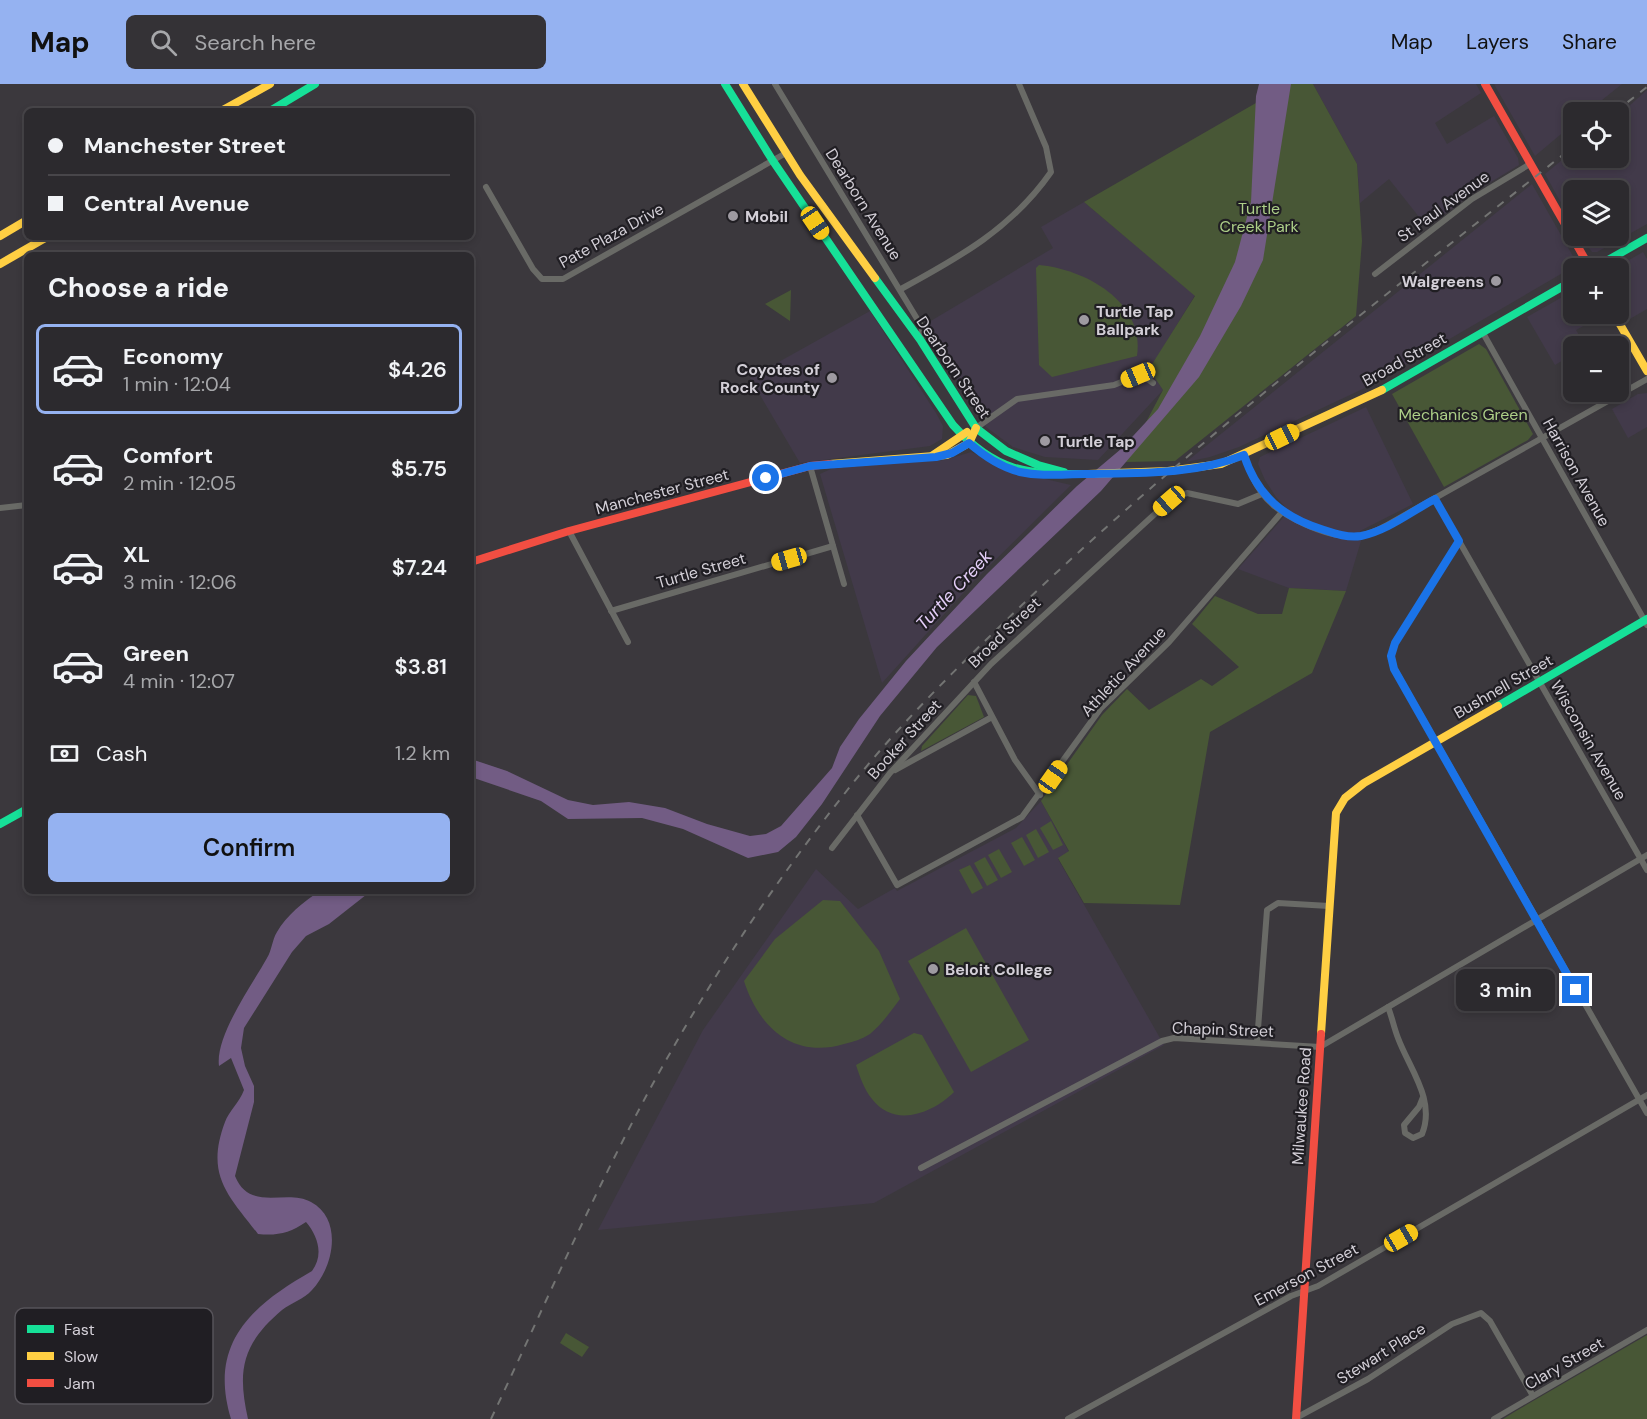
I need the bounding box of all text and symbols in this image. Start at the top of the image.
search box [126,15,546,69]
text: Map [30,24,90,61]
icon: search [147,26,180,59]
text: Search here [195,28,316,57]
text: Map [1391,28,1433,56]
text: Layers [1466,28,1529,56]
text: Share [1562,28,1617,56]
map controls [1563,102,1629,402]
button: locate [1563,102,1629,168]
text: Manchester Street [84,131,286,160]
street label: Dearborn Avenue [821,144,906,264]
street label: St Paul Avenue [1393,166,1493,247]
button: layers [1563,180,1629,246]
text: Central Avenue [84,189,249,218]
street label: Pate Plaza Drive [555,198,667,273]
park label: Turtle Creek Park [1219,198,1299,237]
car [797,203,833,243]
place label: Mobil [745,206,788,227]
marker: Mobil [726,209,740,223]
button: + [1563,258,1629,324]
text: Choose a ride [48,270,229,305]
place label: Walgreens [1401,271,1484,292]
marker: Walgreens [1489,274,1503,288]
place label: Turtle Tap Ballpark [1096,301,1174,340]
street label: Dearborn Street [912,312,996,422]
marker: Turtle Tap Ballpark [1077,313,1091,327]
street label: Broad Street [1358,328,1450,391]
button: − [1563,336,1629,402]
icon: car [51,342,105,396]
text: Economy [123,342,223,371]
text: $4.26 [388,355,447,384]
place label: Coyotes of Rock County [720,359,820,398]
car [1118,360,1158,390]
text: 1 min · 12:04 [123,371,231,397]
marker: Coyotes of Rock County [825,371,839,385]
park label: Mechanics Green [1398,404,1528,425]
street label: Harrison Avenue [1538,414,1615,530]
car [1262,421,1302,453]
place label: Turtle Tap [1057,431,1135,452]
marker: Turtle Tap [1038,434,1052,448]
icon: car [51,441,105,495]
text: Comfort [123,441,213,470]
text: $5.75 [391,454,447,483]
street label: Manchester Street [593,464,731,519]
route start [752,464,779,491]
text: 2 min · 12:05 [123,470,236,496]
car [1150,482,1188,520]
icon: car [51,540,105,594]
text: XL [123,540,150,569]
water label: Turtle Creek [911,544,998,635]
car [769,545,809,573]
street label: Turtle Street [654,548,748,593]
text: $7.24 [392,553,447,582]
text: 3 min · 12:06 [123,569,237,595]
street label: Broad Street [964,592,1045,672]
street label: Athletic Avenue [1076,622,1170,721]
icon: car [51,639,105,693]
text: Green [123,639,189,668]
street label: Bushnell Street [1450,650,1557,723]
text: $3.81 [395,652,447,681]
text: 4 min · 12:07 [123,668,235,694]
street label: Wisconsin Avenue [1546,677,1631,804]
street label: Booker Street [863,695,946,784]
icon: cash [48,737,81,770]
text: Cash [96,739,147,768]
text: 1.2 km [395,740,450,766]
car [1035,757,1071,797]
button: Confirm [48,813,450,882]
place label: Beloit College [945,959,1052,980]
marker: Beloit College [926,962,940,976]
callout: 3 min [1456,969,1555,1011]
route end [1562,976,1589,1003]
text: 3 min [1479,977,1532,1003]
street label: Chapin Street [1172,1017,1274,1042]
street label: Milwaukee Road [1287,1047,1316,1166]
car [1381,1221,1421,1255]
street label: Emerson Street [1251,1238,1362,1311]
legend [15,1308,213,1404]
street label: Stewart Place [1333,1318,1430,1389]
text: Fast [64,1319,95,1340]
street label: Clary Street [1521,1332,1608,1395]
text: Slow [64,1346,98,1367]
text: Jam [64,1373,95,1394]

